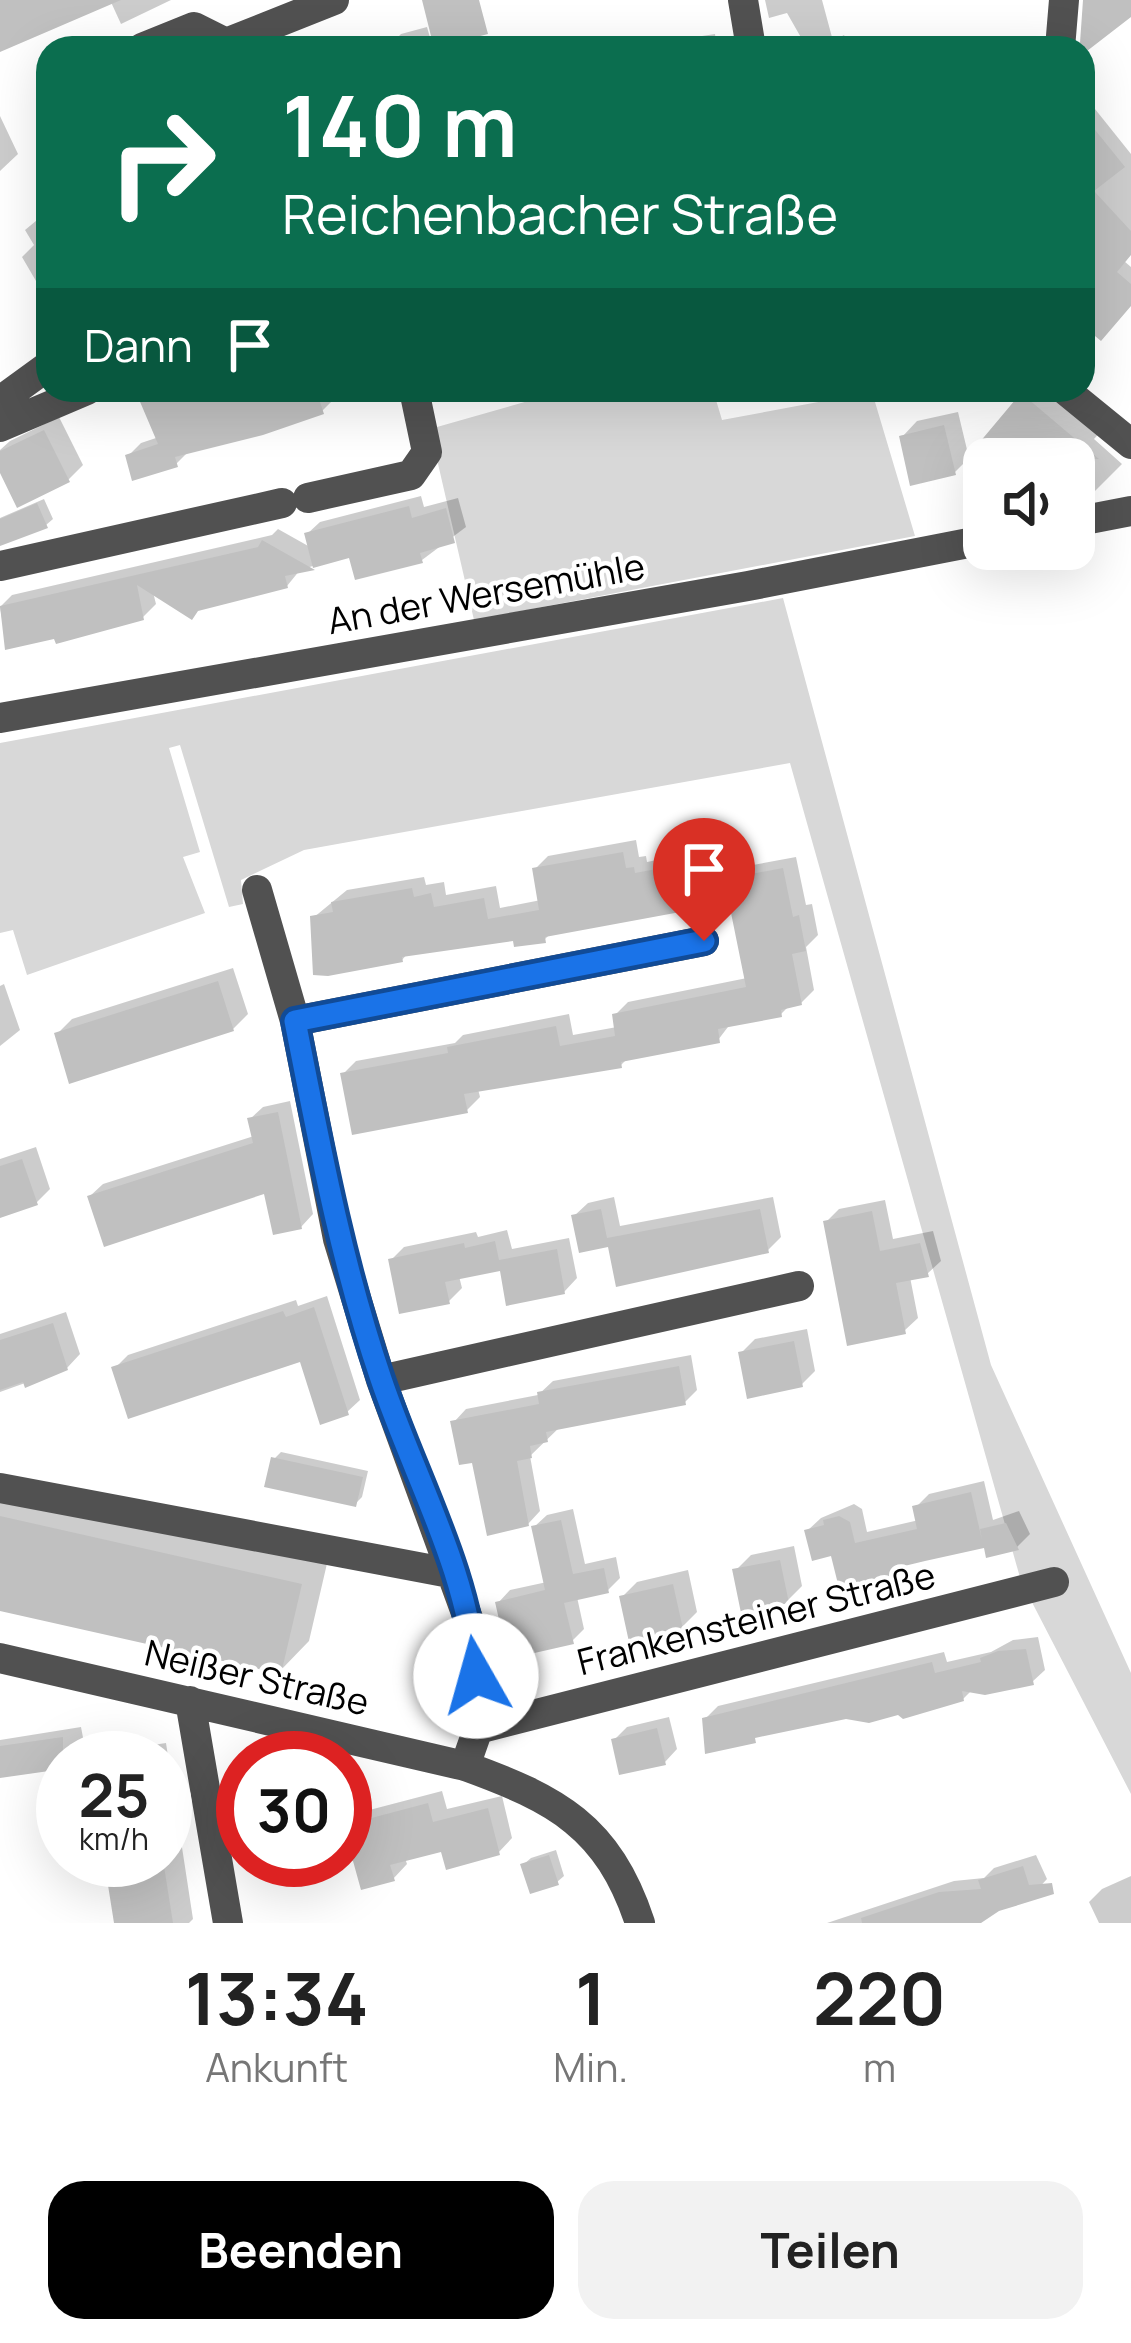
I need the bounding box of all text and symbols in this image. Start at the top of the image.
text: 140 m [282,67,518,182]
icon: right [84,84,240,240]
text: Reichenbacher Straße [282,176,838,250]
icon: arrive [217,312,283,378]
text: Dann [84,314,193,376]
map controls [963,438,1095,570]
button: sound [963,438,1095,570]
street label: An der Wersemühle [324,541,648,645]
pin [653,818,755,941]
icon: arrive [671,836,737,902]
street label: Frankensteiner Straße [572,1550,940,1686]
position arrow [413,1613,539,1739]
street label: Neißer Straße [140,1627,374,1727]
speed limit sign: 30 [216,1731,372,1887]
text: 25 [79,1753,149,1835]
text: km/h [79,1818,149,1859]
text: 13:34 [185,1948,369,2047]
text: 1 [575,1948,607,2047]
text: 220 [813,1948,946,2047]
text: Ankunft [205,2040,348,2094]
text: Min. [553,2040,628,2094]
text: m [863,2040,896,2094]
button: Beenden [48,2181,554,2319]
button: Teilen [578,2181,1083,2319]

